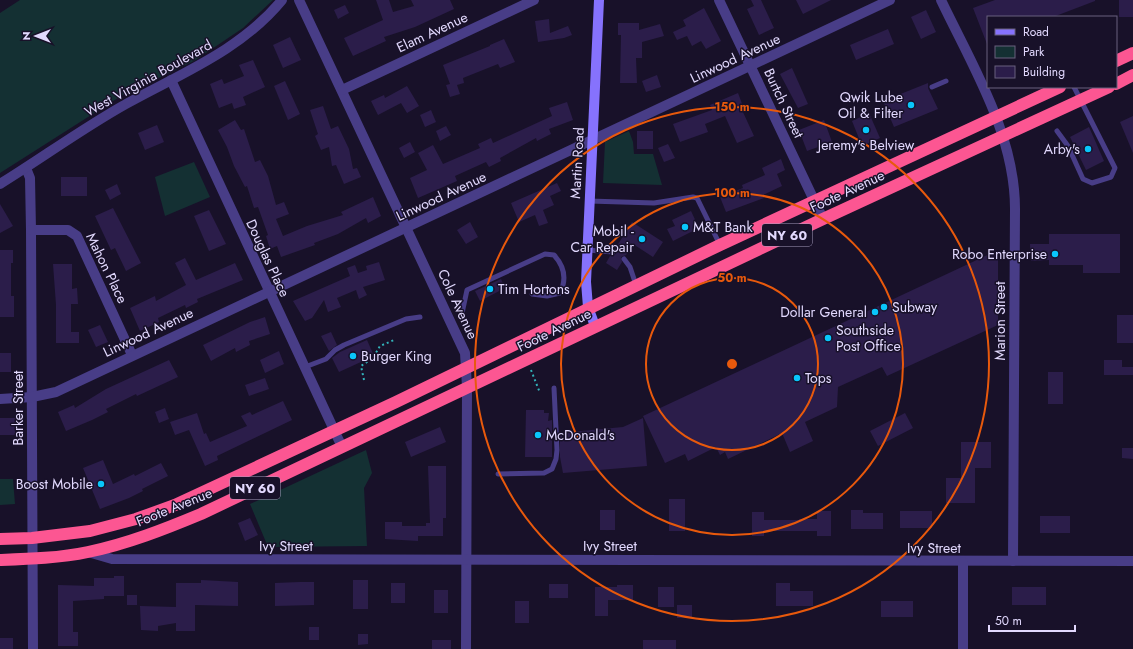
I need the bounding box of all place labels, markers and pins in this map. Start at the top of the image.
place label: Qwik Lube Oil & Filter [838,87,903,123]
marker: Qwik Lube Oil & Filter [906,100,916,110]
marker: Jeremy's Belview [861,125,871,135]
place label: Jeremy's Belview [816,135,915,155]
place label: Arby's [1044,139,1080,159]
marker: Arby's [1083,144,1093,154]
place label: M&T Bank [693,217,753,237]
place label: Mobil - Car Repair [570,221,634,257]
marker: M&T Bank [680,222,690,232]
marker: Mobil - Car Repair [637,234,647,244]
place label: Robo Enterprise [952,244,1047,264]
marker: Robo Enterprise [1050,249,1060,259]
place label: Tim Hortons [498,279,570,299]
marker: Tim Hortons [485,284,495,294]
place label: Subway [892,297,938,317]
place label: Dollar General [780,302,867,322]
marker: Subway [879,302,889,312]
marker: Dollar General [870,307,880,317]
place label: Southside Post Office [836,320,901,356]
marker: Southside Post Office [823,333,833,343]
place label: Burger King [361,346,432,366]
marker: Burger King [348,351,358,361]
centre of rings [725,357,739,371]
place label: Tops [805,368,832,388]
marker: Tops [792,373,802,383]
place label: McDonald's [546,425,615,445]
marker: McDonald's [533,430,543,440]
place label: Boost Mobile [16,474,93,494]
marker: Boost Mobile [96,479,106,489]

